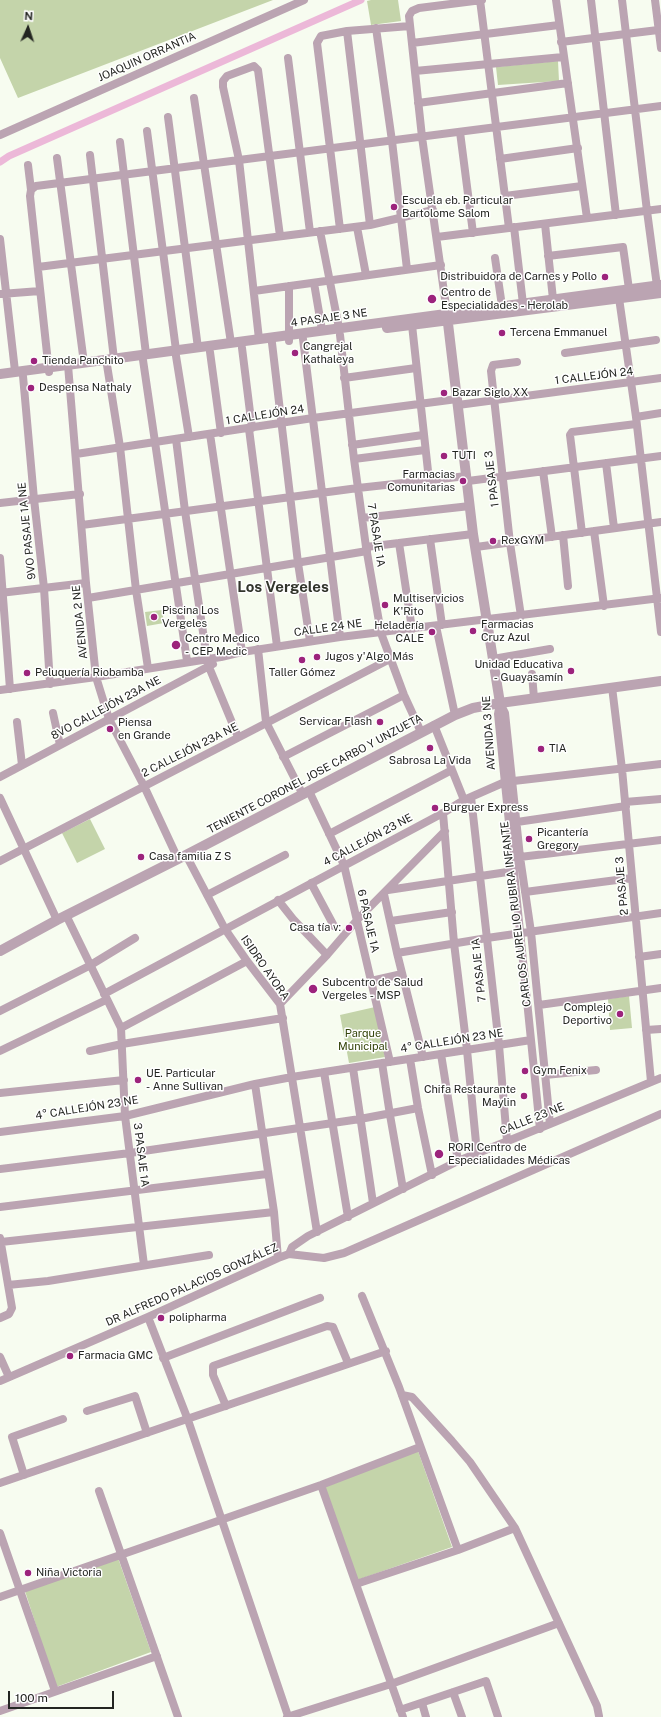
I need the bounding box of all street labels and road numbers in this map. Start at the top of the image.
street label: JOAQUIN ORRANTIA [96,29,198,85]
street label: 4 PASAJE 3 NE [290,306,368,330]
street label: 1 CALLEJÓN 24 [554,365,634,387]
street label: 1 CALLEJÓN 24 [225,402,305,428]
street label: 1 PASAJE 3 [482,450,502,508]
street label: 9VO PASAJE 1A NE [15,482,39,580]
street label: 7 PASAJE 1A [364,502,388,568]
street label: AVENIDA 2 NE [70,584,90,660]
street label: CALLE 24 NE [293,617,363,639]
street label: 8VO CALLEJÓN 23A NE [49,673,163,743]
street label: AVENIDA 3 NE [480,695,498,771]
street label: TENIENTE CORONEL JOSE CARBO Y UNZUETA [205,711,425,837]
street label: 2 CALLEJÓN 23A NE [140,720,240,780]
street label: 4 CALLEJÓN 23 NE [321,811,415,869]
street label: CARLOS AURELIO RUBIRA INFANTE [498,821,534,1007]
street label: 2 PASAJE 3 [613,856,631,916]
street label: 6 PASAJE 1A [354,888,382,954]
street label: ISIDRO AYORA [238,933,292,1003]
street label: 7 PASAJE 1A [469,937,489,1003]
street label: 4° CALLEJÓN 23 NE [399,1026,505,1056]
street label: 4° CALLEJÓN 23 NE [34,1093,140,1123]
street label: CALLE 23 NE [498,1100,566,1138]
street label: 3 PASAJE 1A [131,1122,151,1188]
street label: DR ALFREDO PALACIOS GONZÁLEZ [104,1241,280,1329]

